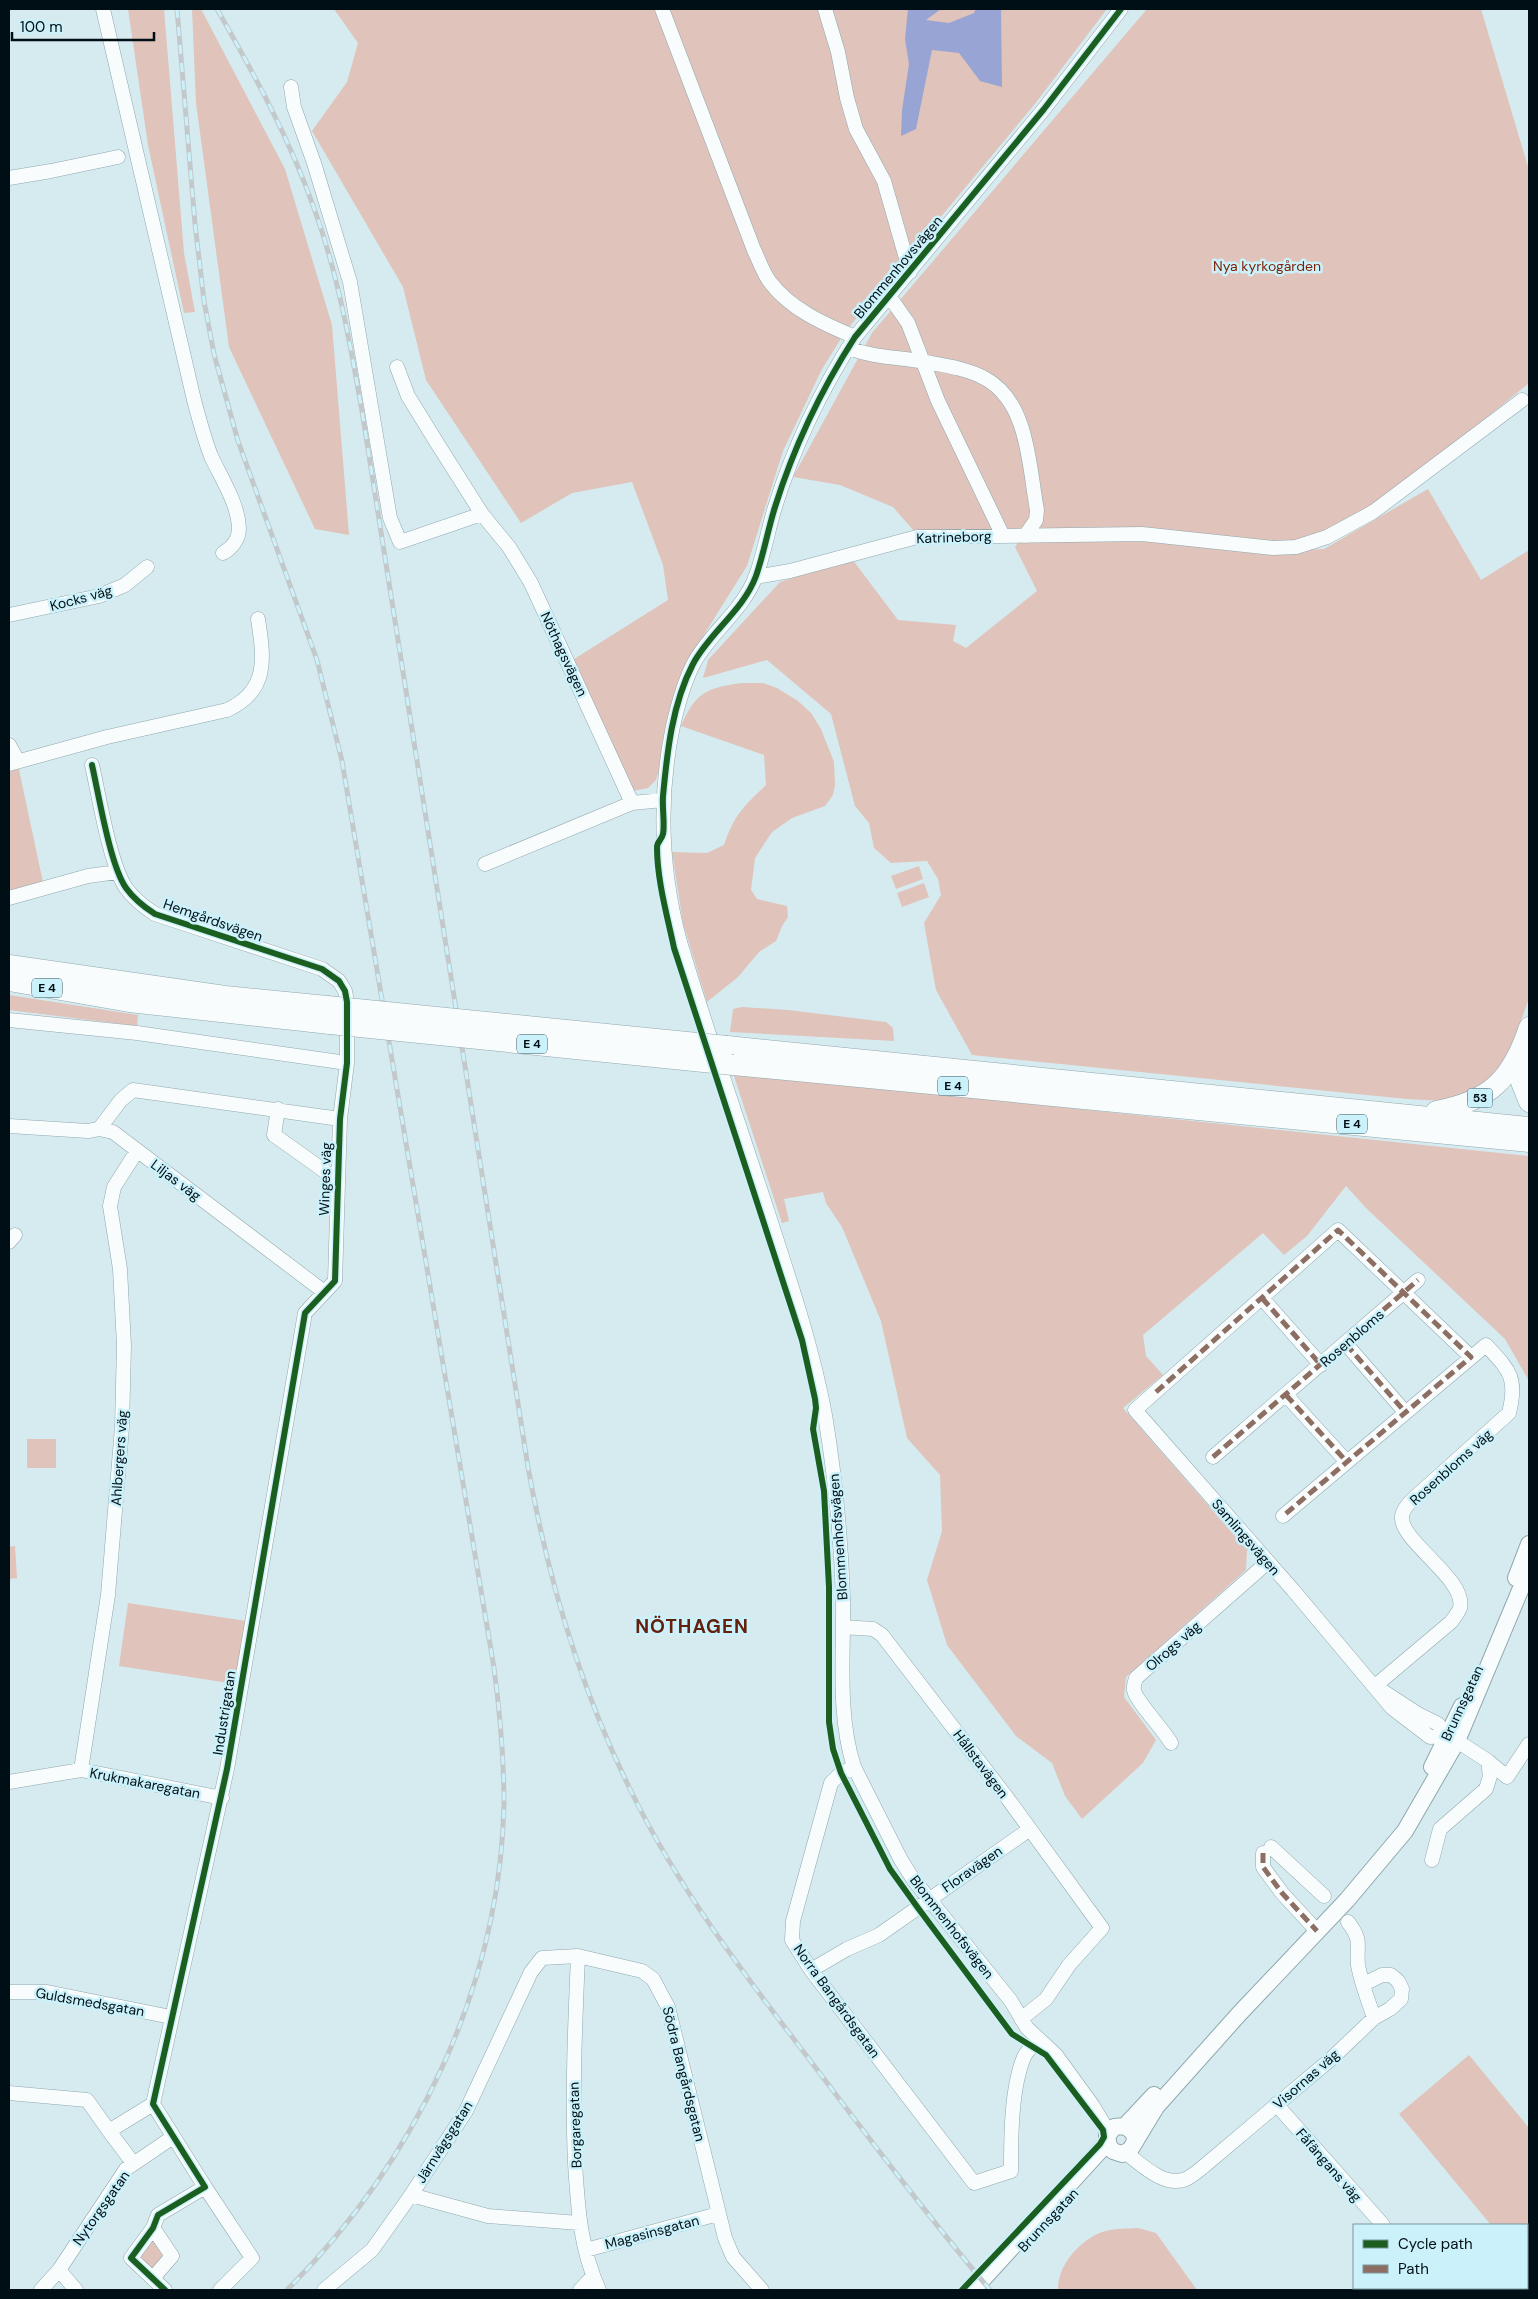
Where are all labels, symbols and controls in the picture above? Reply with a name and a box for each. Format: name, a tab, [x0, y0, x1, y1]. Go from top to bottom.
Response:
scale bar	[12, 10, 155, 42]
text: 100 m	[20, 17, 63, 37]
street label: Blommenhovsvägen	[850, 212, 946, 322]
park label: Nya kyrkogården	[1213, 257, 1321, 275]
street label: Katrineborg	[916, 527, 992, 547]
street label: Kocks väg	[48, 581, 114, 615]
street label: Nöthagsvägen	[537, 609, 591, 699]
street label: Hemgårdsvägen	[161, 895, 265, 945]
road number: E 4	[32, 978, 62, 998]
road number: E 4	[517, 1034, 547, 1054]
road number: E 4	[938, 1076, 968, 1096]
road number: 53	[1468, 1088, 1492, 1108]
road number: E 4	[1337, 1114, 1367, 1134]
street label: Winges väg	[315, 1142, 335, 1216]
street label: Liljas väg	[147, 1155, 205, 1205]
street label: Rosenbloms	[1316, 1305, 1388, 1371]
street label: Ahlbergers väg	[107, 1409, 131, 1507]
street label: Rosenbloms väg	[1406, 1425, 1496, 1509]
street label: Blommenhofsvägen	[825, 1473, 851, 1601]
street label: Samlingsvägen	[1208, 1495, 1284, 1579]
district label: NÖTHAGEN	[635, 1614, 749, 1639]
street label: Olrogs väg	[1141, 1617, 1205, 1675]
street label: Brunnsgatan	[1437, 1662, 1487, 1744]
street label: Industrigatan	[208, 1669, 240, 1757]
street label: Hållstavägen	[949, 1726, 1013, 1802]
street label: Krukmakaregatan	[88, 1763, 202, 1803]
street label: Floravägen	[938, 1842, 1006, 1896]
street label: Blommenhofsvägen	[906, 1872, 998, 1982]
street label: Norra Bangårdsgatan	[790, 1941, 884, 2061]
street label: Guldsmedsgatan	[34, 1984, 146, 2020]
street label: Södra Bangårdsgatan	[659, 2005, 709, 2143]
street label: Visornas väg	[1269, 2045, 1343, 2113]
street label: Borgaregatan	[564, 2082, 586, 2168]
street label: Järnvägsgatan	[412, 2098, 476, 2186]
street label: Fåfängans väg	[1292, 2125, 1366, 2206]
street label: Nytorgsgatan	[69, 2167, 133, 2249]
street label: Brunnsgatan	[1014, 2184, 1082, 2256]
street label: Magasinsgatan	[603, 2211, 701, 2253]
legend	[1353, 2224, 1528, 2289]
text: Cycle path	[1398, 2234, 1473, 2254]
text: Path	[1398, 2259, 1429, 2279]

